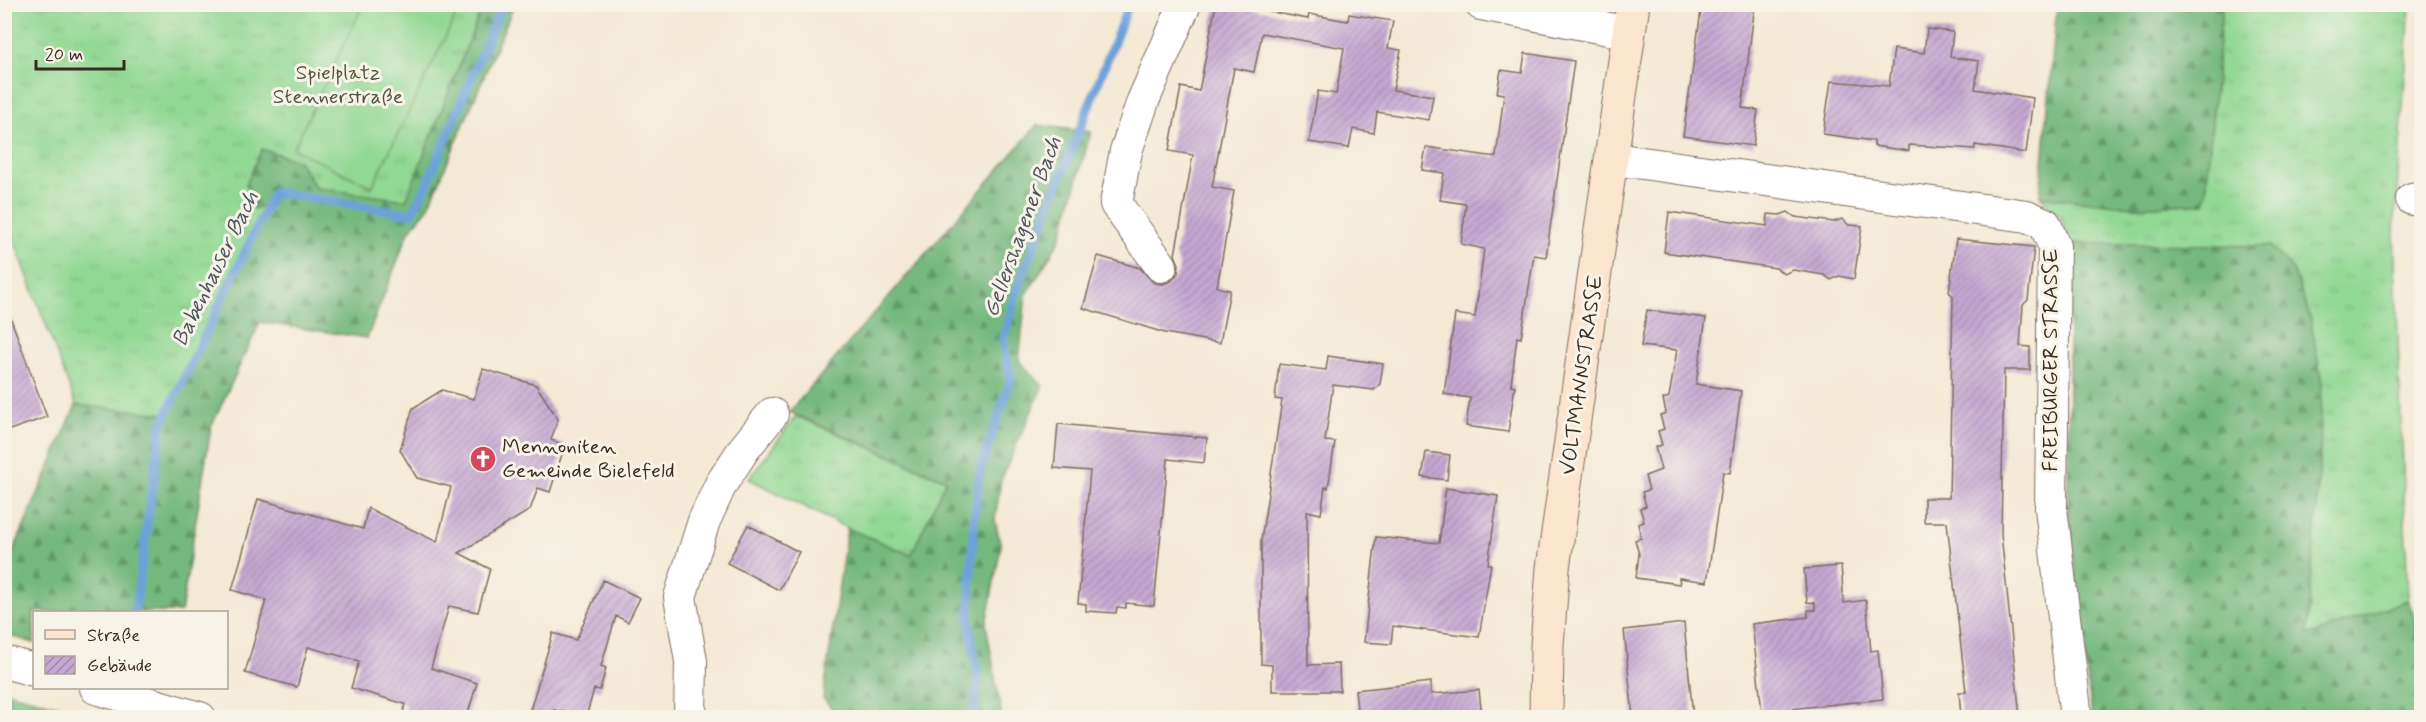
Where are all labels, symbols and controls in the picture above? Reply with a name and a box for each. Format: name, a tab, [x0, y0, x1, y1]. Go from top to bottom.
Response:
scale bar	[36, 33, 124, 71]
text: 20 m	[45, 43, 83, 67]
park label: Spielplatz Stennerstraße	[273, 59, 403, 111]
water label: Gellershagener Bach	[977, 133, 1070, 321]
water label: Babenhauser Bach	[166, 187, 266, 351]
street label: FREIBURGER STRASSE	[2037, 248, 2065, 472]
street label: VOLTMANNSTRASSE	[1554, 273, 1610, 477]
place label: Mennoniten Gemeinde Bielefeld	[502, 433, 675, 485]
church icon: Mennoniten Gemeinde Bielefeld	[468, 444, 498, 474]
legend	[33, 611, 228, 689]
text: Straße	[87, 624, 140, 648]
text: Gebäude	[87, 654, 152, 678]

